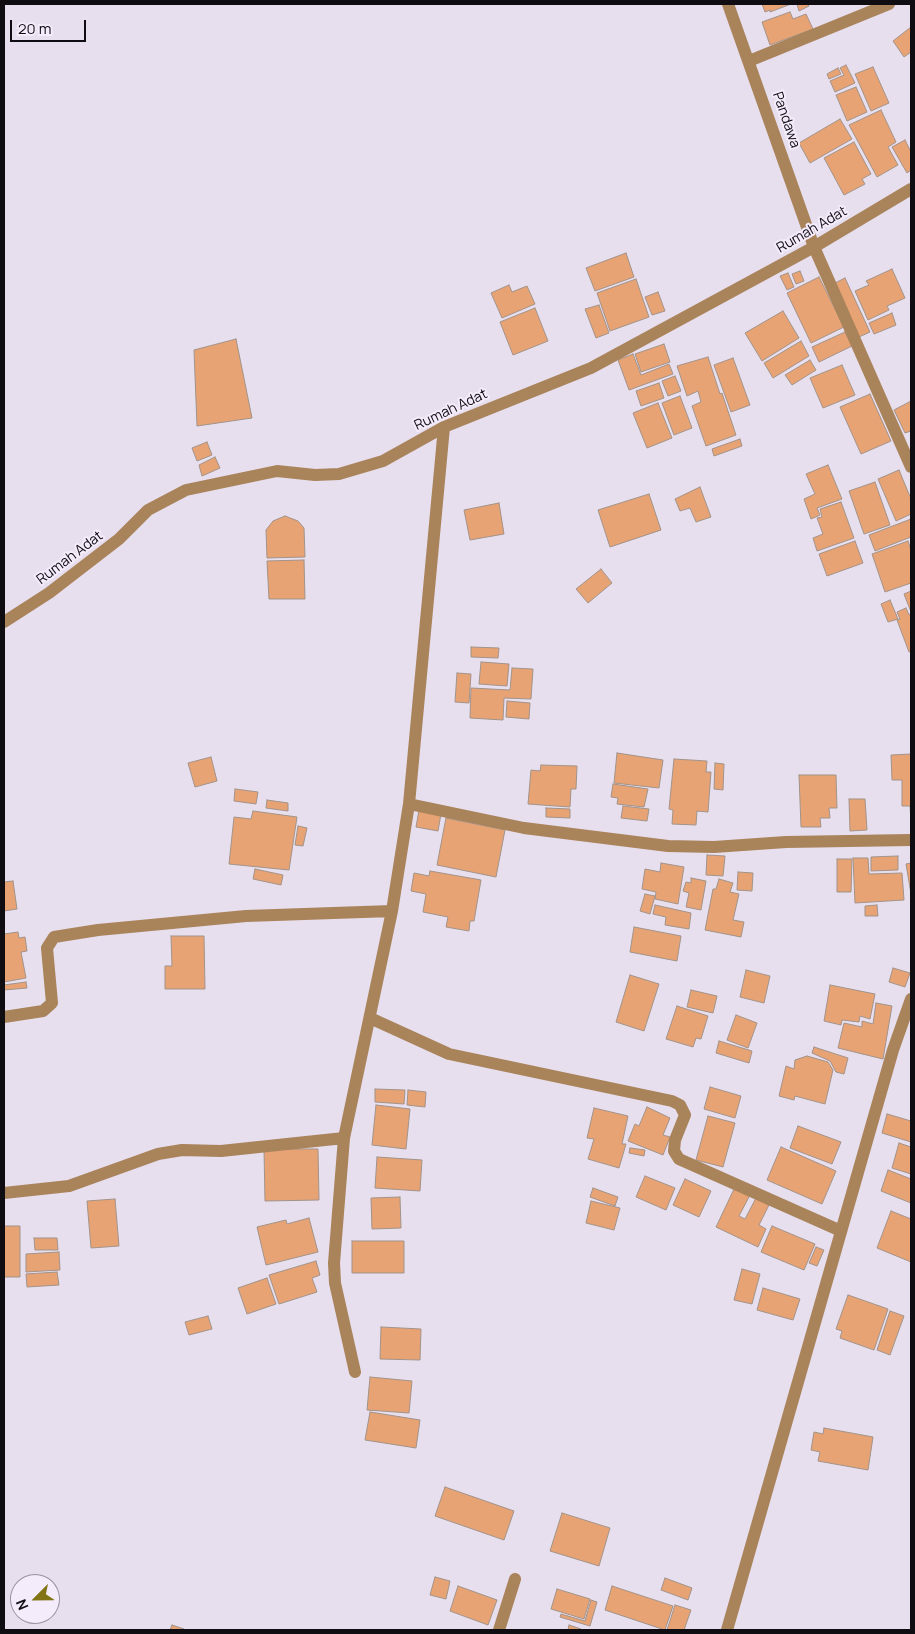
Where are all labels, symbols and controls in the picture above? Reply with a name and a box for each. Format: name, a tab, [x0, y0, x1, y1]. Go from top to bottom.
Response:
scale bar	[12, 10, 89, 42]
text: 20 m	[18, 18, 51, 39]
street label: Pandawa	[769, 90, 803, 150]
street label: Rumah Adat	[774, 203, 850, 257]
street label: Rumah Adat	[412, 386, 490, 434]
street label: Rumah Adat	[34, 528, 106, 588]
north arrow	[10, 1574, 60, 1624]
text: N	[11, 1596, 32, 1613]

